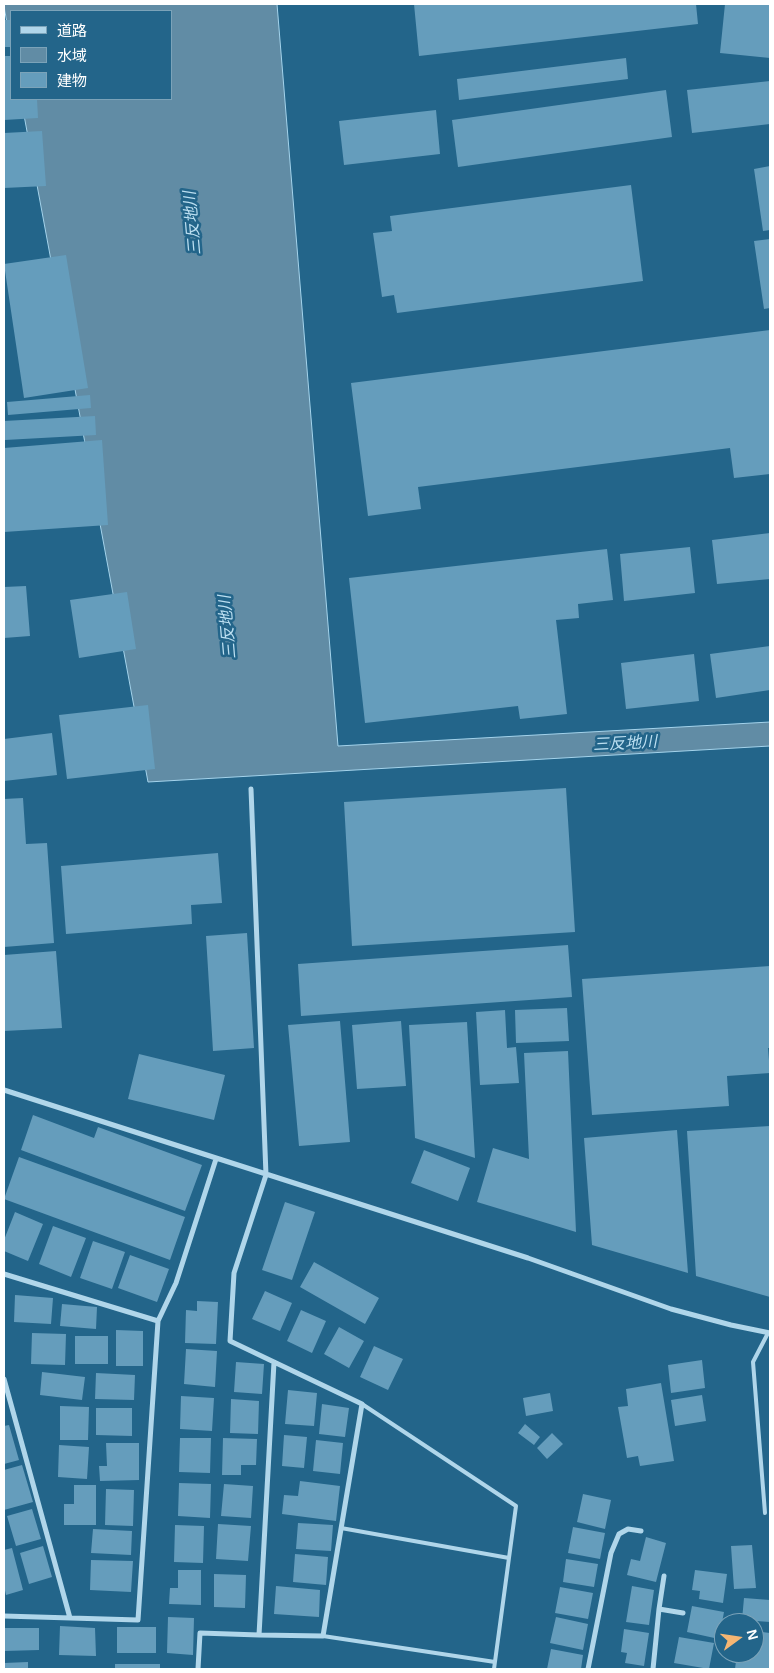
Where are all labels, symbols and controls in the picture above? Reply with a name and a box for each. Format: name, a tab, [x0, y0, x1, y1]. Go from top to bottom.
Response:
legend	[10, 10, 172, 100]
text: 道路	[57, 22, 87, 39]
text: 水域	[57, 47, 87, 64]
text: 建物	[57, 72, 87, 89]
water label: 三反地川	[181, 190, 205, 256]
water label: 三反地川	[216, 594, 240, 660]
water label: 三反地川	[593, 733, 657, 755]
north arrow	[714, 1613, 764, 1663]
text: N	[744, 1628, 762, 1641]

